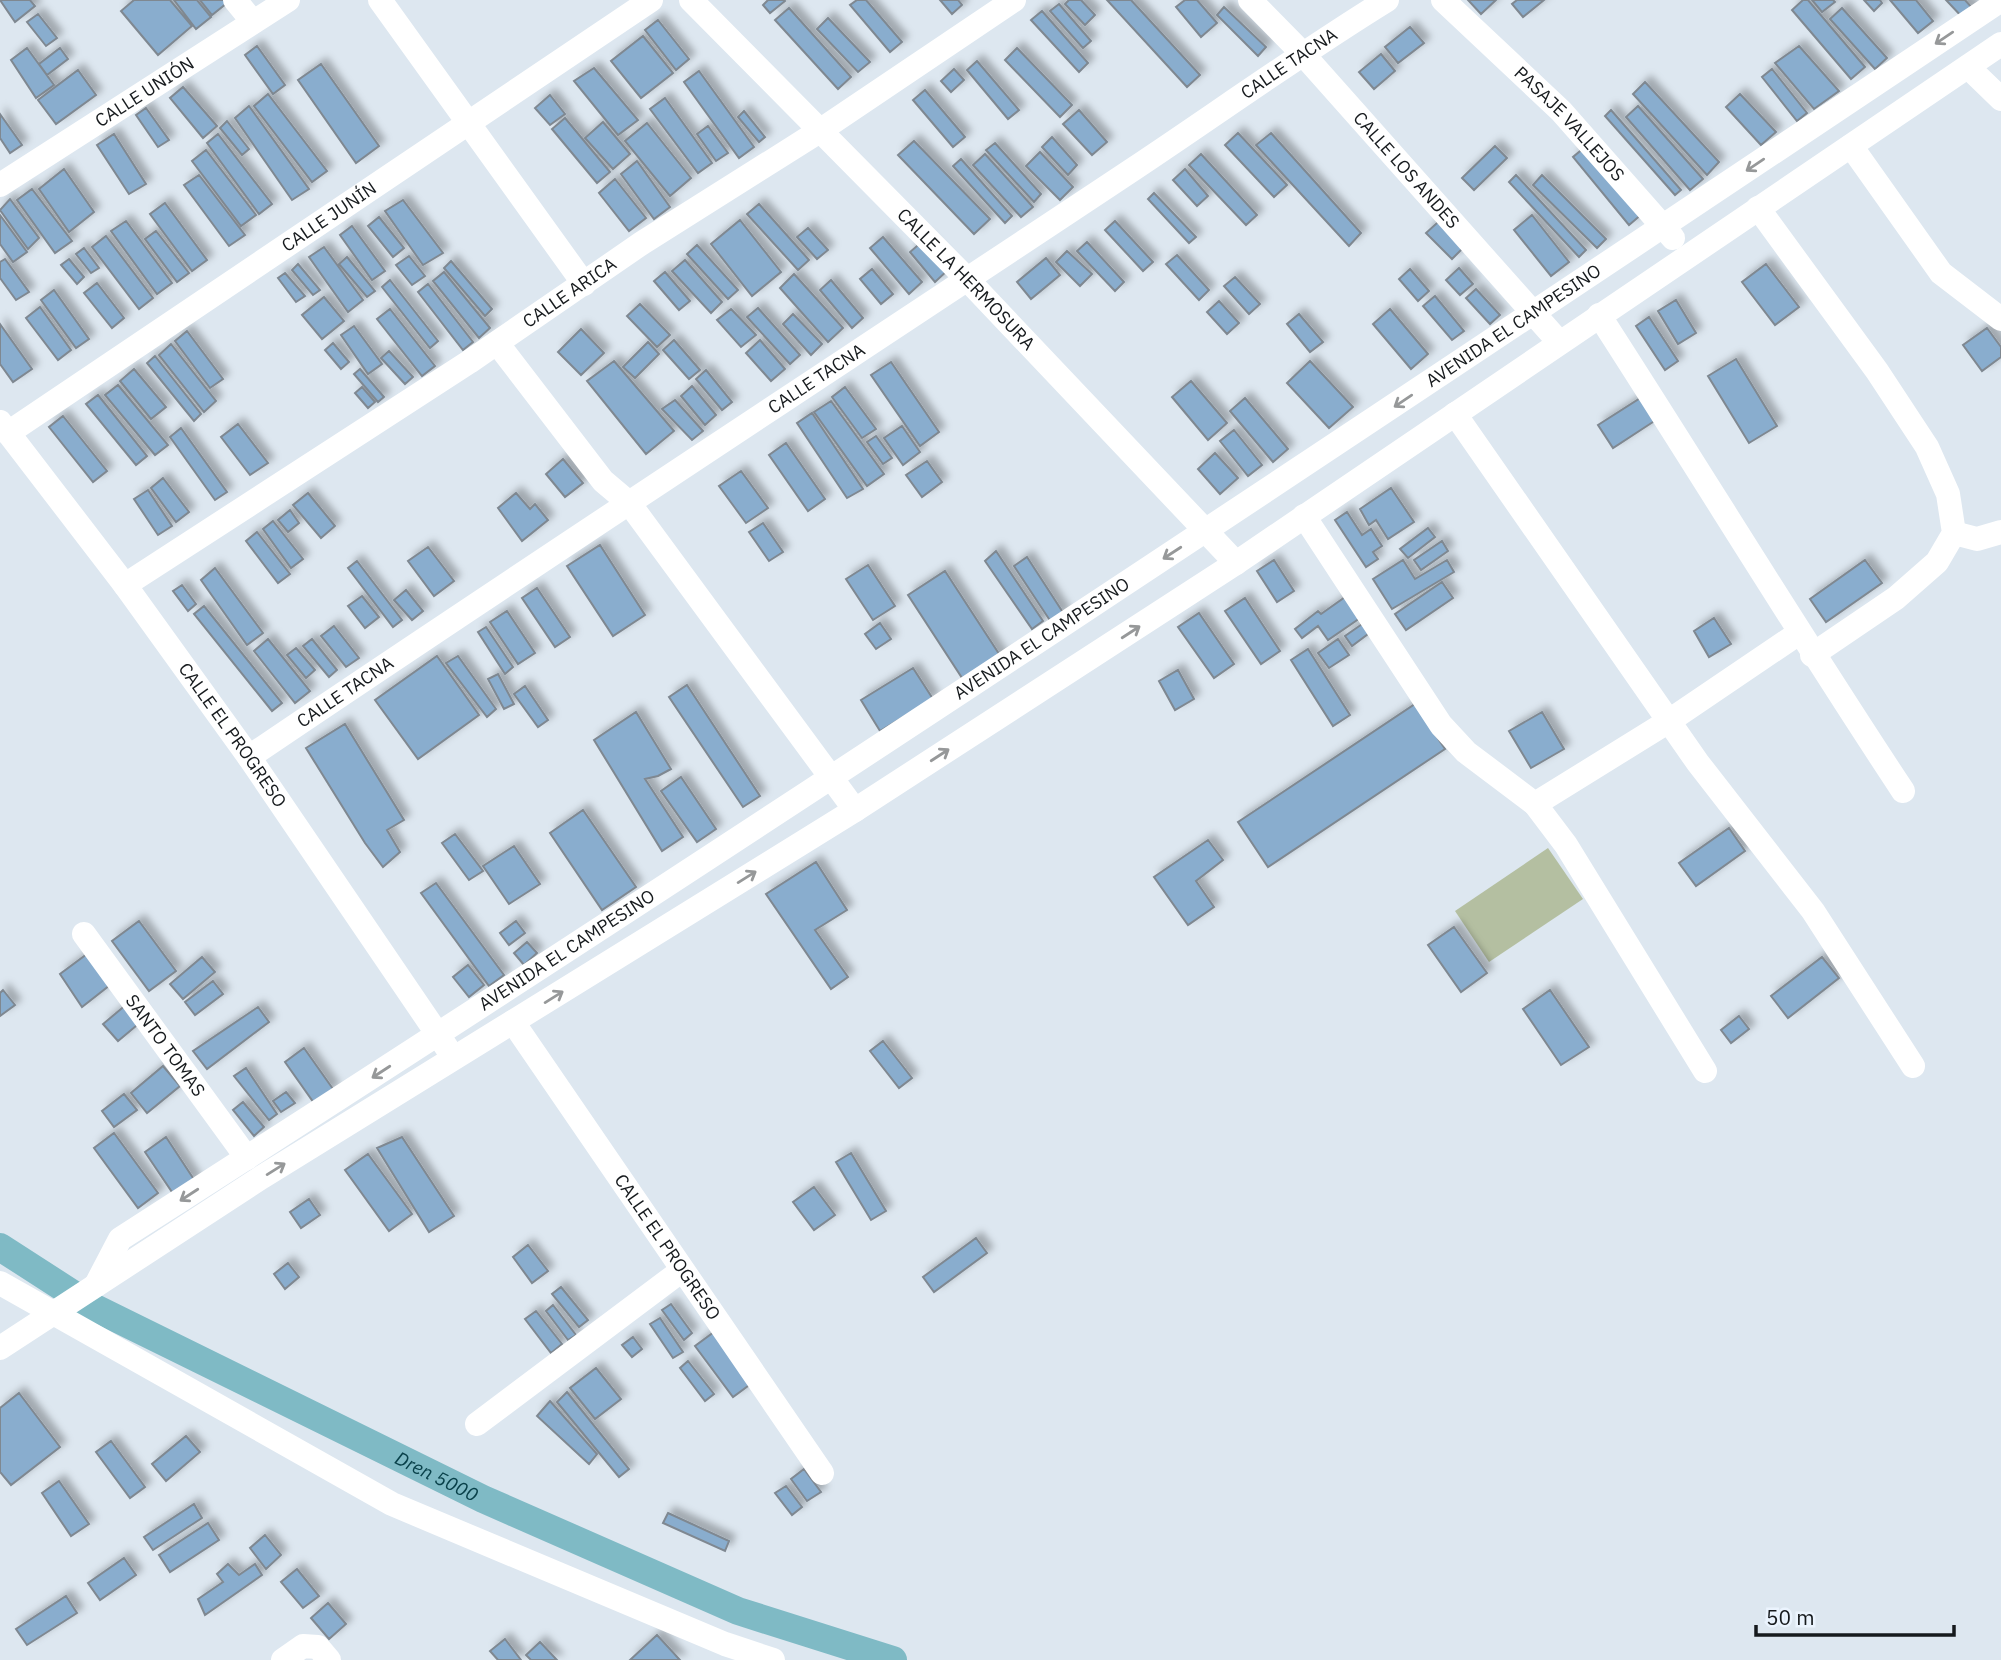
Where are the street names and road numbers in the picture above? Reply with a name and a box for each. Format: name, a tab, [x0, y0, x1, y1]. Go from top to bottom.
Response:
street label: CALLE TACNA	[1236, 22, 1342, 104]
street label: CALLE UNIÓN	[91, 51, 198, 132]
street label: PASAJE VALLEJOS	[1510, 61, 1630, 186]
street label: CALLE LOS ANDES	[1348, 107, 1465, 233]
street label: CALLE JUNÍN	[277, 176, 381, 257]
street label: CALLE LA HERMOSURA	[893, 203, 1041, 355]
street label: CALLE ARICA	[518, 252, 621, 333]
street label: AVENIDA EL CAMPESINO	[1421, 259, 1605, 392]
street label: CALLE TACNA	[763, 338, 870, 419]
street label: AVENIDA EL CAMPESINO	[949, 572, 1134, 704]
street label: CALLE TACNA	[292, 651, 398, 732]
street label: CALLE EL PROGRESO	[174, 658, 292, 812]
street label: AVENIDA EL CAMPESINO	[474, 884, 659, 1015]
street label: SANTO TOMAS	[121, 990, 211, 1101]
street label: CALLE EL PROGRESO	[610, 1169, 726, 1324]

